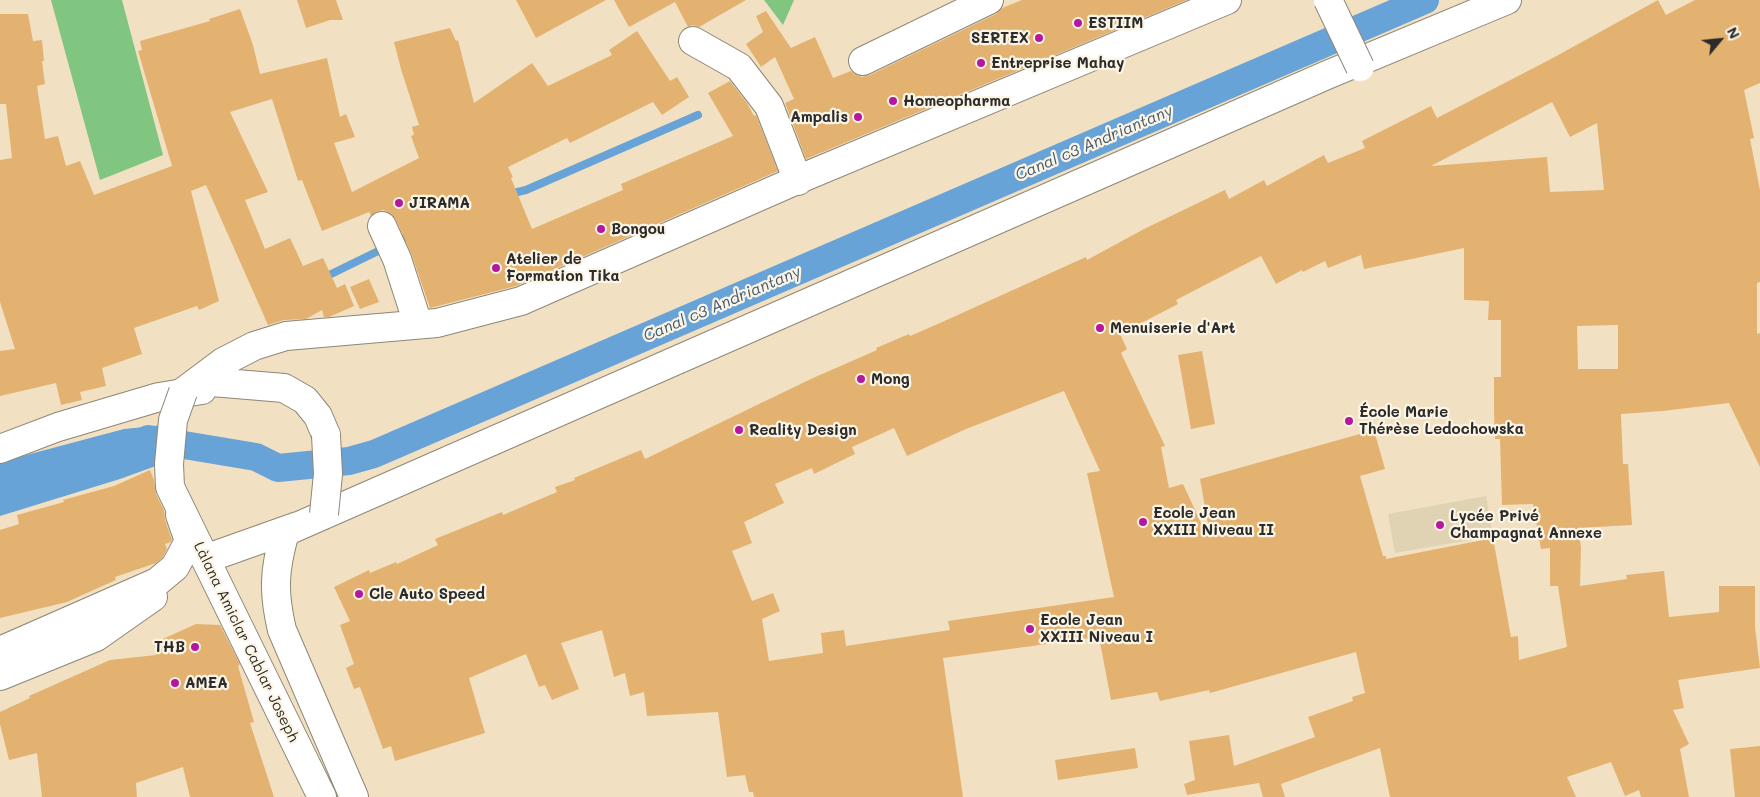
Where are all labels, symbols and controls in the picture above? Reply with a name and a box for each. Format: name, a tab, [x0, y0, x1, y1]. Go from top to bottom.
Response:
place label: ESTIIM	[1088, 14, 1143, 32]
north arrow	[1695, 15, 1745, 65]
marker: ESTIIM	[1072, 17, 1084, 29]
text: N	[1723, 24, 1745, 42]
place label: SERTEX	[971, 29, 1029, 47]
marker: SERTEX	[1033, 32, 1045, 44]
place label: Entreprise Mahay	[991, 54, 1124, 72]
marker: Entreprise Mahay	[975, 57, 987, 69]
place label: Homeopharma	[903, 92, 1010, 110]
marker: Homeopharma	[887, 95, 899, 107]
water label: Canal c3 Andriantany	[1012, 101, 1176, 185]
place label: Ampalis	[790, 108, 848, 126]
marker: Ampalis	[852, 111, 864, 123]
place label: JIRAMA	[409, 194, 470, 212]
marker: JIRAMA	[393, 197, 405, 209]
place label: Bongou	[611, 220, 665, 238]
marker: Bongou	[595, 223, 607, 235]
place label: Atelier de Formation Tika	[506, 250, 620, 285]
marker: Atelier de Formation Tika	[490, 262, 502, 274]
water label: Canal c3 Andriantany	[640, 262, 804, 346]
place label: Menuiserie d'Art	[1110, 319, 1236, 337]
marker: Menuiserie d'Art	[1094, 322, 1106, 334]
place label: Mong	[871, 370, 910, 388]
marker: Mong	[855, 373, 867, 385]
place label: École Marie Thérèse Ledochowska	[1359, 403, 1524, 438]
marker: École Marie Thérèse Ledochowska	[1343, 415, 1355, 427]
place label: Reality Design	[749, 421, 857, 439]
marker: Reality Design	[733, 424, 745, 436]
place label: Ecole Jean XXIII Niveau II	[1153, 504, 1274, 539]
place label: Lycée Privé Champagnat Annexe	[1450, 507, 1602, 542]
marker: Ecole Jean XXIII Niveau II	[1137, 516, 1149, 528]
marker: Lycée Privé Champagnat Annexe	[1434, 519, 1446, 531]
street label: Làlana Amiclar Cablar Joseph	[190, 539, 302, 745]
place label: Cle Auto Speed	[369, 585, 485, 603]
marker: Cle Auto Speed	[353, 588, 365, 600]
place label: Ecole Jean XXIII Niveau I	[1040, 611, 1153, 646]
marker: Ecole Jean XXIII Niveau I	[1024, 623, 1036, 635]
place label: THB	[154, 638, 185, 656]
marker: THB	[189, 641, 201, 653]
place label: AMEA	[185, 674, 228, 692]
marker: AMEA	[169, 677, 181, 689]

